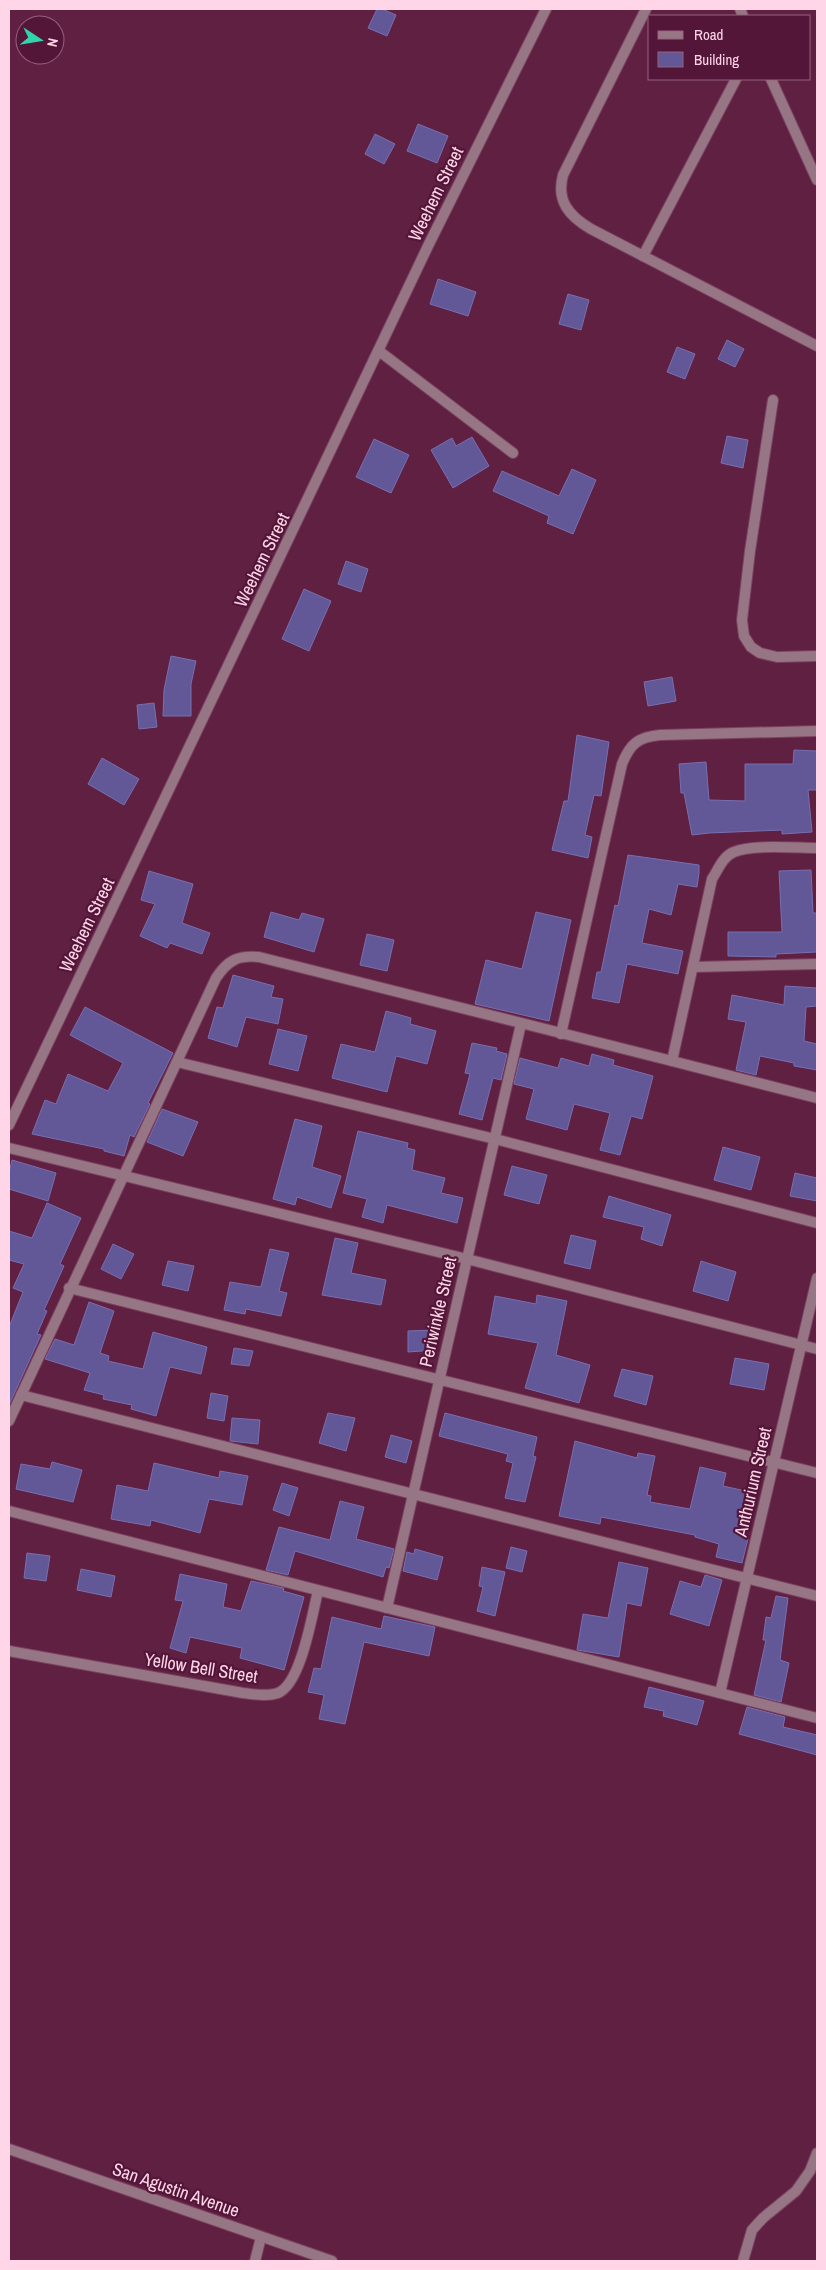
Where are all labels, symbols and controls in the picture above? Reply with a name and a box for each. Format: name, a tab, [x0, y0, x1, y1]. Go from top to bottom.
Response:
north arrow	[15, 15, 65, 65]
legend	[648, 15, 811, 80]
text: Road	[694, 24, 723, 45]
text: N	[43, 37, 62, 49]
text: Building	[694, 49, 739, 70]
street label: Weehem Street	[402, 142, 469, 245]
street label: Weehem Street	[228, 508, 295, 611]
street label: Weehem Street	[53, 873, 120, 976]
street label: Periwinkle Street	[413, 1254, 462, 1369]
street label: Anthurium Street	[728, 1425, 777, 1540]
street label: Yellow Bell Street	[143, 1646, 260, 1689]
street label: San Agustin Avenue	[109, 2156, 243, 2223]

